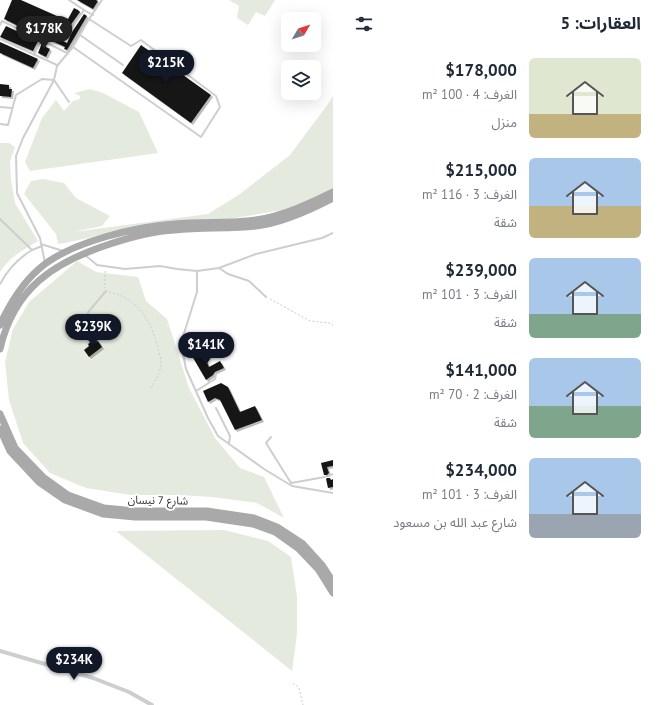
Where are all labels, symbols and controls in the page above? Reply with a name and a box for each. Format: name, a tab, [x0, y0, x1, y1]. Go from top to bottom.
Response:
north arrow	[281, 12, 321, 52]
map controls	[281, 12, 321, 100]
text: العقارات: 5	[560, 12, 641, 34]
icon: filters	[353, 13, 375, 35]
pin: $178K	[16, 16, 72, 50]
text: $178K	[25, 20, 63, 37]
pin: $215K	[138, 50, 194, 84]
text: $215K	[147, 54, 185, 71]
text: $178,000	[445, 59, 517, 81]
button: layers	[281, 60, 321, 100]
icon: home	[561, 74, 609, 122]
text: الغرف: 4 · 100 m²	[422, 86, 517, 103]
text: منزل	[492, 114, 517, 131]
text: $215,000	[445, 159, 517, 181]
icon: home	[561, 174, 609, 222]
text: الغرف: 3 · 116 m²	[422, 186, 517, 203]
text: شقة	[494, 214, 517, 231]
text: $239,000	[445, 259, 517, 281]
icon: home	[561, 274, 609, 322]
text: الغرف: 3 · 101 m²	[422, 286, 517, 303]
pin: $239K	[65, 314, 121, 348]
text: شقة	[494, 314, 517, 331]
text: $239K	[74, 318, 112, 335]
pin: $141K	[178, 332, 234, 366]
text: $141K	[187, 336, 225, 353]
text: $141,000	[445, 359, 517, 381]
icon: home	[561, 374, 609, 422]
text: الغرف: 2 · 70 m²	[429, 386, 517, 403]
text: شقة	[494, 414, 517, 431]
text: $234,000	[445, 459, 517, 481]
icon: home	[561, 474, 609, 522]
text: الغرف: 3 · 101 m²	[422, 486, 517, 503]
street label: شارع 7 نيسان	[128, 492, 189, 509]
text: شارع عبد الله بن مسعود	[393, 514, 517, 531]
pin: $234K	[46, 647, 102, 681]
text: $234K	[55, 651, 93, 668]

